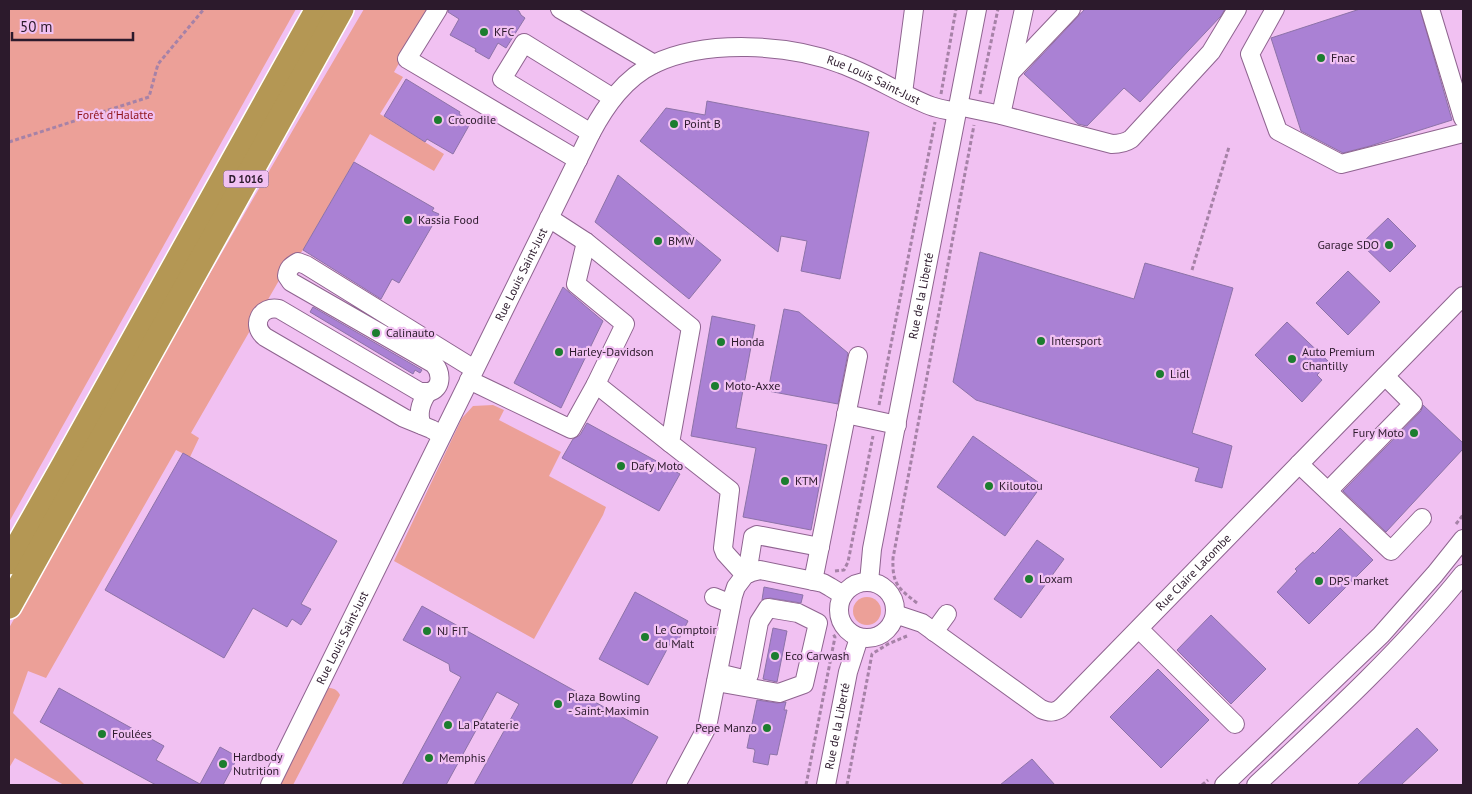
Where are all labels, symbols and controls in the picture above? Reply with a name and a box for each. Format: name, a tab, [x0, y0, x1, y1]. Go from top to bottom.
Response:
scale bar	[12, 10, 134, 42]
text: 50 m	[20, 17, 53, 36]
place label: KFC	[494, 24, 515, 39]
marker: KFC	[478, 26, 490, 38]
place label: Fnac	[1331, 50, 1356, 65]
street label: Rue Louis Saint-Just	[825, 52, 923, 108]
marker: Fnac	[1315, 52, 1327, 64]
park label: Forêt d'Halatte	[77, 107, 153, 122]
place label: Crocodile	[448, 112, 496, 127]
marker: Crocodile	[432, 114, 444, 126]
place label: Point B	[684, 116, 721, 131]
marker: Point B	[668, 118, 680, 130]
road number: D 1016	[224, 170, 268, 188]
place label: Kassia Food	[418, 212, 479, 227]
marker: Kassia Food	[402, 214, 414, 226]
street label: Rue Louis Saint-Just	[492, 225, 550, 323]
place label: BMW	[668, 233, 695, 248]
marker: BMW	[652, 235, 664, 247]
place label: Garage SDO	[1317, 237, 1379, 252]
marker: Garage SDO	[1383, 239, 1395, 251]
street label: Rue de la Liberté	[905, 251, 936, 340]
place label: Calinauto	[386, 325, 435, 340]
marker: Calinauto	[370, 327, 382, 339]
place label: Intersport	[1051, 333, 1102, 348]
place label: Honda	[731, 334, 765, 349]
marker: Intersport	[1035, 335, 1047, 347]
marker: Honda	[715, 336, 727, 348]
place label: Harley-Davidson	[569, 344, 654, 359]
place label: Auto Premium Chantilly	[1302, 344, 1375, 373]
marker: Harley-Davidson	[553, 346, 565, 358]
marker: Auto Premium Chantilly	[1286, 353, 1298, 365]
place label: Lidl	[1170, 366, 1190, 381]
marker: Lidl	[1154, 368, 1166, 380]
place label: Moto-Axxe	[725, 378, 780, 393]
marker: Moto-Axxe	[709, 380, 721, 392]
place label: Fury Moto	[1353, 425, 1404, 440]
marker: Fury Moto	[1408, 427, 1420, 439]
place label: Dafy Moto	[631, 458, 683, 473]
marker: Dafy Moto	[615, 460, 627, 472]
place label: KTM	[795, 473, 818, 488]
marker: KTM	[779, 475, 791, 487]
place label: Kiloutou	[999, 478, 1043, 493]
marker: Kiloutou	[983, 480, 995, 492]
street label: Rue Claire Lacombe	[1152, 530, 1234, 614]
place label: Loxam	[1039, 571, 1073, 586]
marker: Loxam	[1023, 573, 1035, 585]
place label: DPS market	[1329, 573, 1389, 588]
marker: DPS market	[1313, 575, 1325, 587]
street label: Rue Louis Saint-Just	[313, 589, 371, 687]
place label: Le Comptoir du Malt	[655, 622, 717, 651]
place label: NJ FIT	[437, 623, 468, 638]
marker: NJ FIT	[421, 625, 433, 637]
marker: Le Comptoir du Malt	[639, 631, 651, 643]
place label: Eco Carwash	[785, 648, 849, 663]
marker: Eco Carwash	[769, 650, 781, 662]
street label: Rue de la Liberté	[821, 681, 853, 771]
place label: Plaza Bowling - Saint-Maximin	[568, 689, 649, 718]
marker: Plaza Bowling - Saint-Maximin	[552, 698, 564, 710]
place label: La Pataterie	[458, 717, 519, 732]
marker: La Pataterie	[442, 719, 454, 731]
place label: Pepe Manzo	[695, 720, 757, 735]
marker: Pepe Manzo	[761, 722, 773, 734]
place label: Foulées	[112, 726, 152, 741]
marker: Foulées	[96, 728, 108, 740]
place label: Hardbody Nutrition	[233, 749, 283, 778]
place label: Memphis	[439, 750, 486, 765]
marker: Memphis	[423, 752, 435, 764]
marker: Hardbody Nutrition	[217, 758, 229, 770]

